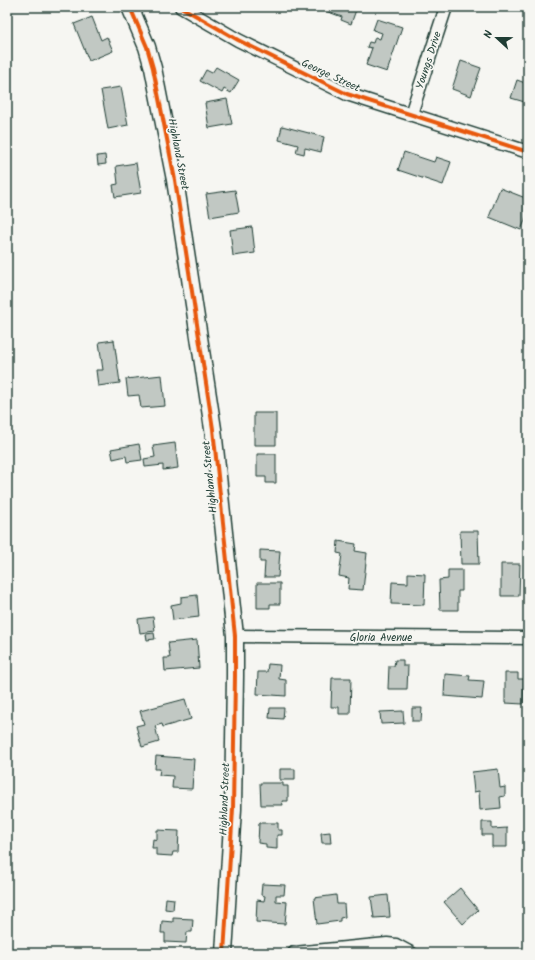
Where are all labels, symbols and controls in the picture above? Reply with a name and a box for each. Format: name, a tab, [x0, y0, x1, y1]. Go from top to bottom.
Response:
north arrow	[477, 18, 517, 58]
text: N	[479, 28, 498, 41]
street label: Youngs Drive	[411, 29, 447, 91]
street label: George Street	[298, 54, 363, 98]
street label: Highland Street	[162, 117, 194, 192]
street label: Highland Street	[197, 439, 223, 514]
street label: Gloria Avenue	[350, 629, 412, 647]
street label: Highland Street	[215, 762, 235, 836]

